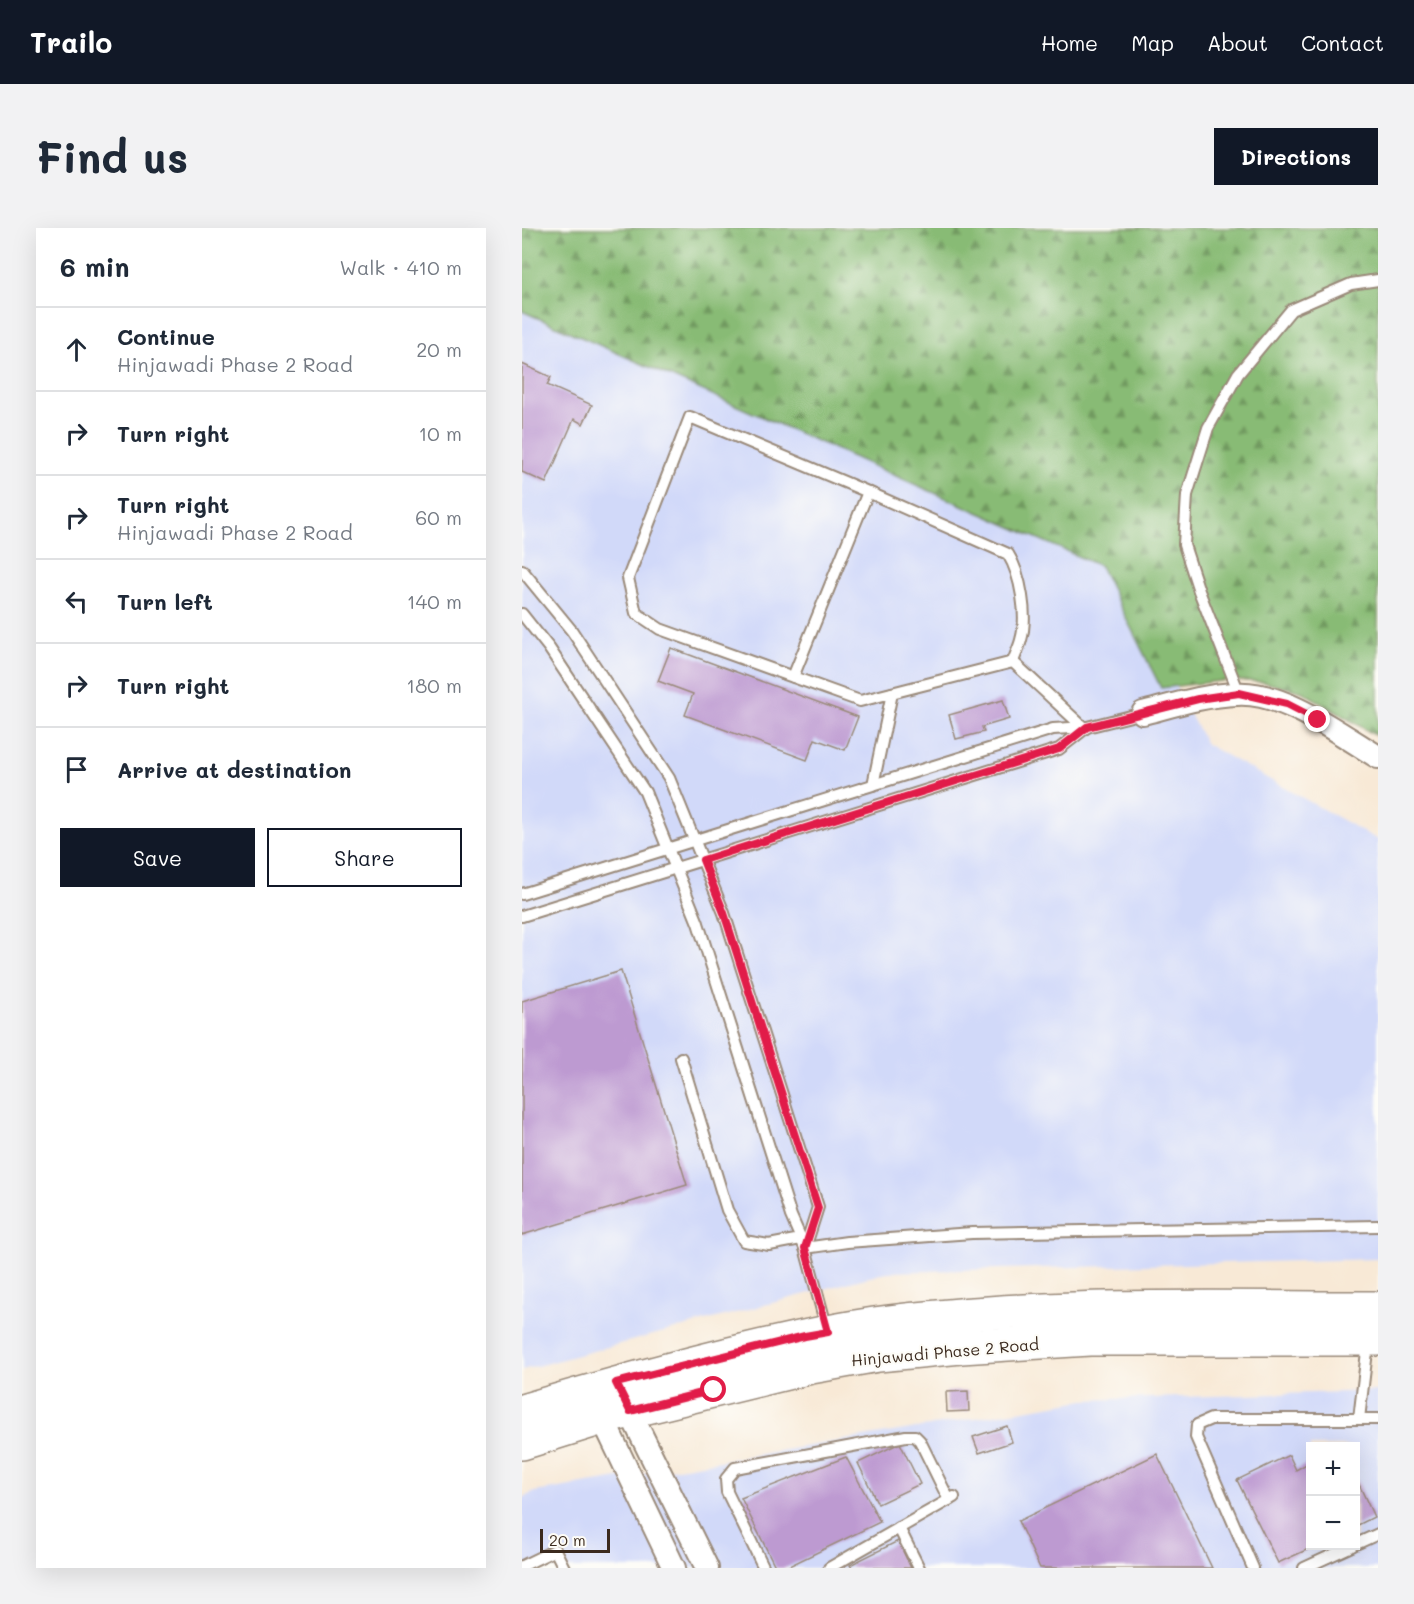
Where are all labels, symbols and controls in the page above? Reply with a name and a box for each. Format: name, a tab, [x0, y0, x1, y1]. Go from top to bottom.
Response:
text: Trailo	[30, 24, 112, 60]
text: Home	[1041, 29, 1098, 56]
text: Map	[1131, 29, 1174, 56]
text: About	[1207, 29, 1268, 56]
text: Contact	[1301, 29, 1384, 56]
button: Directions	[1214, 128, 1378, 185]
text: Find us	[36, 129, 188, 184]
text: 6 min	[60, 250, 129, 284]
text: Walk · 410 m	[339, 254, 462, 280]
text: Continue	[117, 322, 215, 351]
icon: ahead	[60, 333, 93, 366]
text: 20 m	[416, 336, 462, 362]
text: Hinjawadi Phase 2 Road	[117, 351, 353, 377]
icon: right	[60, 417, 93, 450]
text: Turn right	[117, 419, 229, 448]
text: 10 m	[418, 420, 462, 446]
text: Turn right	[117, 490, 229, 519]
icon: right	[60, 501, 93, 534]
text: 60 m	[415, 504, 462, 530]
text: Hinjawadi Phase 2 Road	[117, 519, 353, 545]
icon: left	[60, 585, 93, 618]
text: Turn left	[117, 587, 213, 616]
text: 140 m	[407, 588, 462, 614]
icon: right	[60, 669, 93, 702]
text: Turn right	[117, 671, 229, 700]
text: 180 m	[406, 672, 462, 698]
route end	[1304, 706, 1330, 732]
icon: arrive	[60, 753, 93, 786]
text: Arrive at destination	[117, 755, 352, 784]
button: Save	[60, 828, 255, 887]
button: Share	[267, 828, 462, 887]
street label: Hinjawadi Phase 2 Road	[850, 1333, 1040, 1370]
route start	[700, 1376, 726, 1402]
map controls	[1306, 1442, 1360, 1550]
button: +	[1306, 1442, 1360, 1496]
button: −	[1306, 1496, 1360, 1550]
scale bar	[540, 1526, 610, 1554]
text: 20 m	[549, 1529, 586, 1550]

